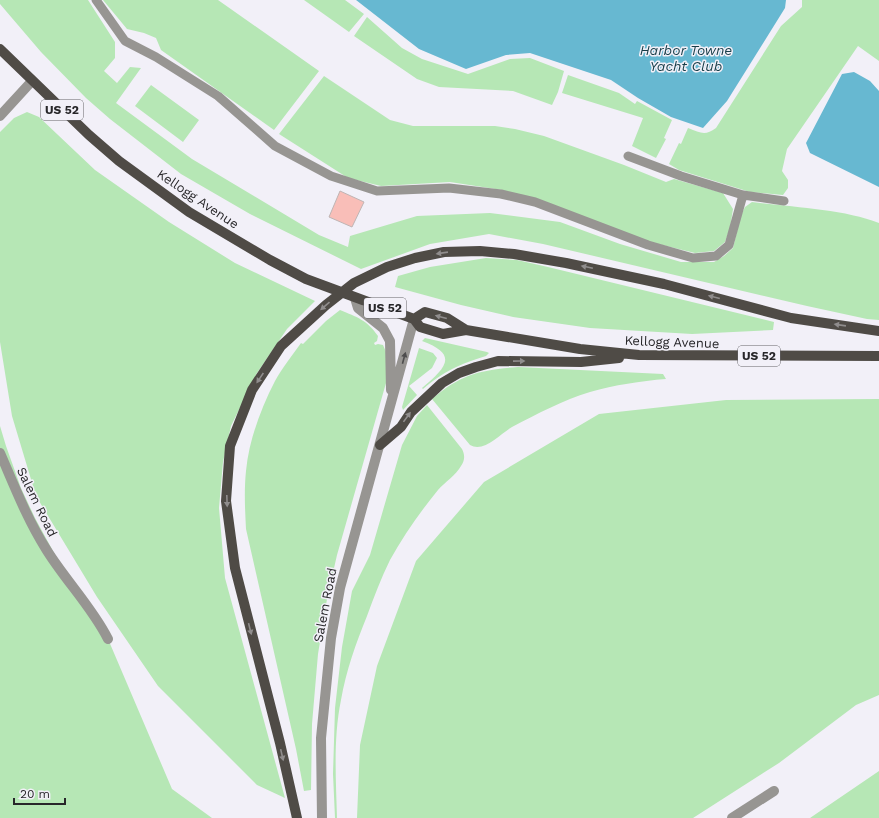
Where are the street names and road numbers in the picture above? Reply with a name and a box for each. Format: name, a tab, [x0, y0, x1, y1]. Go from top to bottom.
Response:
road number: US 52	[41, 100, 83, 120]
street label: Kellogg Avenue	[154, 166, 242, 232]
road number: US 52	[364, 298, 406, 318]
street label: Kellogg Avenue	[624, 333, 720, 351]
road number: US 52	[738, 346, 780, 366]
street label: Salem Road	[14, 465, 60, 539]
street label: Salem Road	[310, 566, 340, 644]

